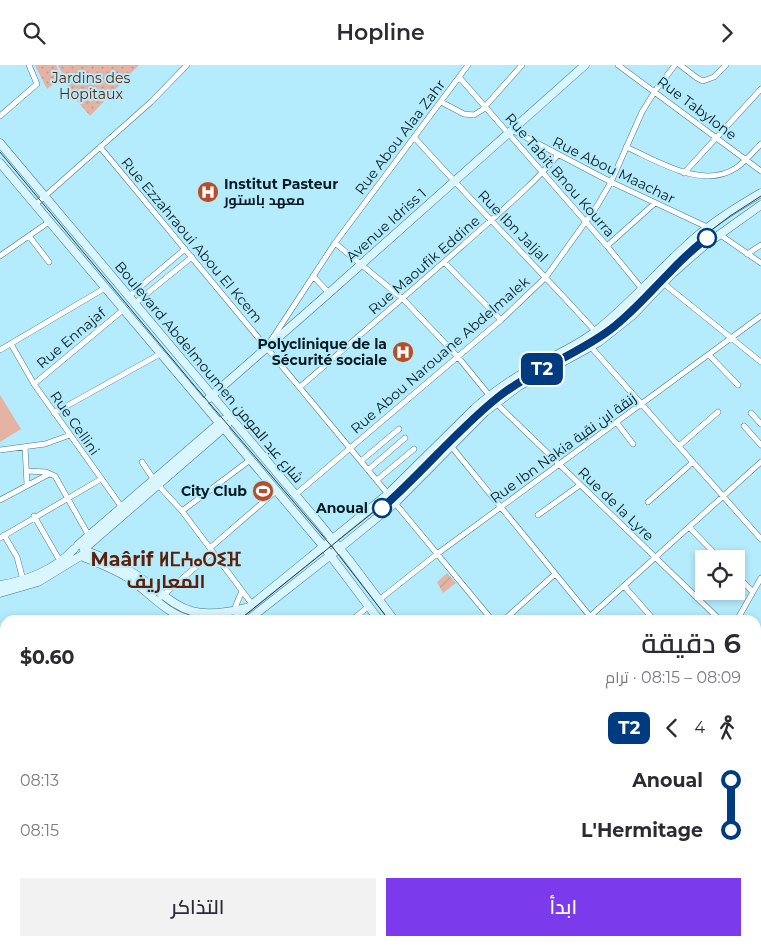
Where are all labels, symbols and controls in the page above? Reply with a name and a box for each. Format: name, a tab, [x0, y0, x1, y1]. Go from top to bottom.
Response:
icon: search	[20, 19, 48, 47]
text: Hopline	[336, 19, 425, 46]
icon: forward	[713, 19, 741, 47]
park label: Jardins des Hopitaux	[51, 69, 131, 103]
street label: Rue Tabylone	[654, 72, 740, 144]
street label: Rue Abou Alaa Zahr	[351, 76, 449, 198]
street label: Rue Tabit Bnou Kourra	[501, 109, 619, 241]
street label: Rue Abou Maachar	[550, 133, 679, 208]
street label: Rue Ezzahraoui Abou El Kcem	[117, 154, 267, 326]
place label: Institut Pasteur معهد باستور	[223, 175, 338, 209]
hospital icon: Institut Pasteur معهد باستور	[196, 180, 220, 204]
street label: Avenue Idriss 1	[342, 184, 430, 266]
street label: Rue Ibn Jaljal	[474, 186, 552, 266]
street label: Rue Maoufik Eddine	[365, 212, 483, 318]
unlabelled marker	[697, 228, 717, 248]
street label: Boulevard Abdelmoumen شارع عبد المومن	[111, 257, 307, 487]
street label: Rue Abou Narouane Abdelmalek	[347, 272, 534, 438]
street label: Rue Ennajaf	[33, 303, 110, 372]
place label: Polyclinique de la Sécurité sociale	[257, 335, 387, 369]
hospital icon: Polyclinique de la Sécurité sociale	[391, 340, 415, 364]
line badge: T2	[520, 353, 564, 385]
text: T2	[531, 358, 553, 380]
street label: Rue Cellini	[46, 387, 104, 459]
street label: Rue Ibn Nakia زنقة ابن نقية	[486, 389, 640, 507]
street label: Rue de la Lyre	[574, 463, 658, 545]
sports icon: City Club	[251, 479, 275, 503]
place label: City Club	[181, 482, 247, 500]
marker: Anoual	[372, 498, 392, 518]
place label: Anoual	[315, 499, 368, 517]
district label: Maârif ⵍⵎⵄⴰⵔⵉⴼ المعاريف	[91, 548, 242, 593]
map controls	[695, 550, 745, 600]
button: locate	[695, 550, 745, 600]
text: 6 دقيقة	[641, 626, 741, 660]
text: $0.60	[20, 646, 75, 669]
text: 08:09 – 08:15 · ترام	[605, 668, 741, 687]
icon: back	[658, 714, 686, 742]
icon: walk	[713, 714, 741, 742]
text: T2	[618, 717, 640, 739]
text: 4	[694, 718, 705, 737]
text: Anoual	[632, 769, 703, 792]
text: 08:13	[20, 771, 59, 790]
text: L'Hermitage	[581, 819, 703, 842]
text: 08:15	[20, 821, 59, 840]
button: التذاكر	[20, 878, 376, 936]
button: ابدأ	[386, 878, 741, 936]

